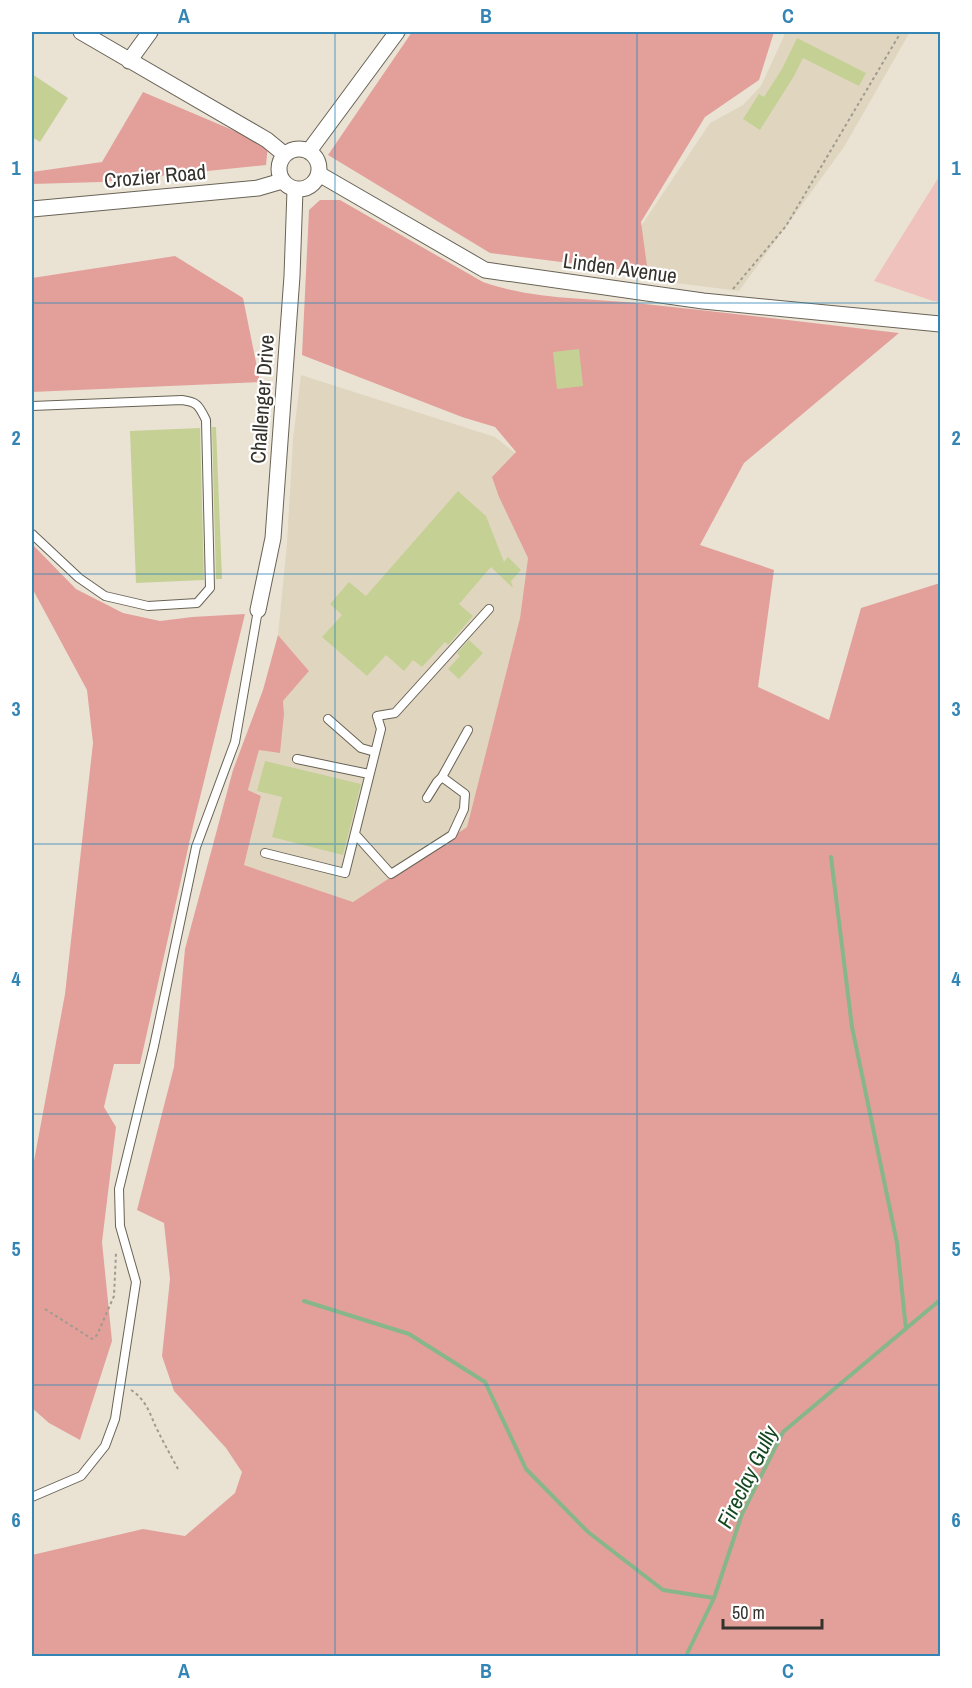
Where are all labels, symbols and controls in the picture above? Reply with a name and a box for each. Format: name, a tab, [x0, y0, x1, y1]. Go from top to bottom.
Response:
text: A	[178, 2, 190, 29]
text: B	[480, 2, 492, 29]
text: C	[782, 2, 794, 29]
text: 1	[11, 154, 21, 181]
text: 1	[951, 154, 961, 181]
street label: Crozier Road	[103, 157, 207, 195]
street label: Linden Avenue	[561, 246, 679, 290]
street label: Challenger Drive	[243, 334, 281, 464]
text: 2	[11, 424, 21, 451]
text: 2	[951, 424, 961, 451]
text: 3	[11, 695, 21, 722]
text: 3	[951, 695, 961, 722]
text: 4	[11, 965, 21, 992]
text: 4	[951, 965, 961, 992]
text: 5	[11, 1235, 21, 1262]
text: 5	[951, 1235, 961, 1262]
water label: Fireclay Gully	[709, 1420, 785, 1533]
text: 6	[11, 1506, 21, 1533]
text: 6	[951, 1506, 961, 1533]
scale bar	[723, 1592, 822, 1630]
text: 50 m	[732, 1600, 765, 1625]
text: A	[178, 1657, 190, 1684]
text: B	[480, 1657, 492, 1684]
text: C	[782, 1657, 794, 1684]

